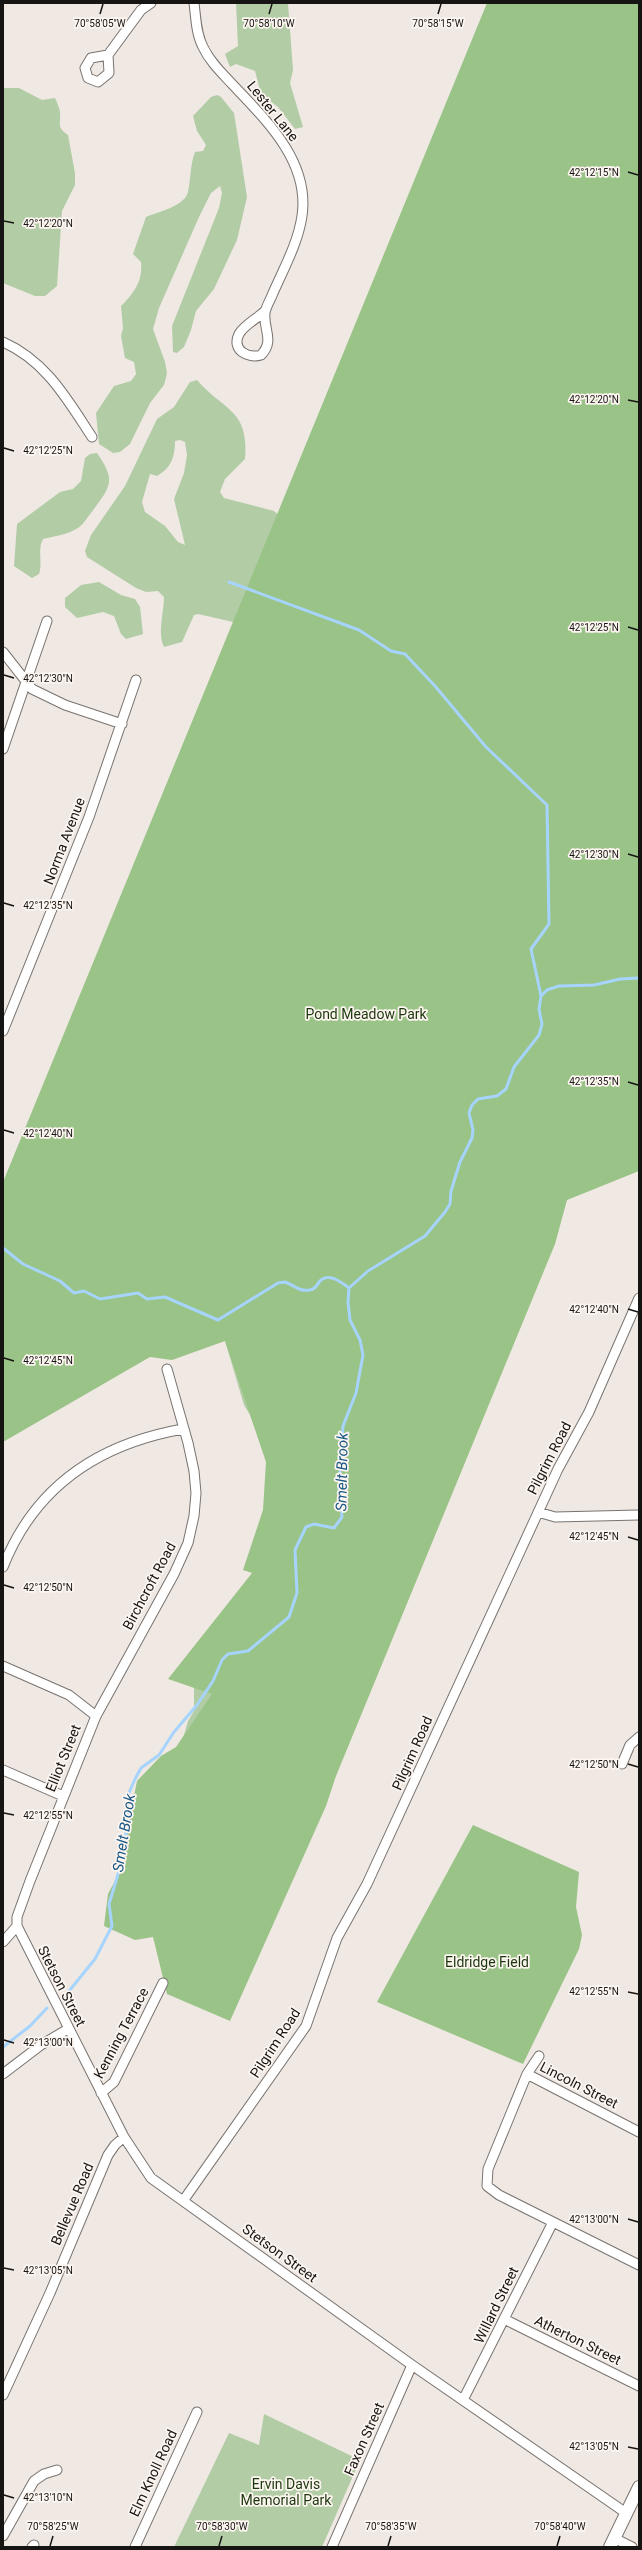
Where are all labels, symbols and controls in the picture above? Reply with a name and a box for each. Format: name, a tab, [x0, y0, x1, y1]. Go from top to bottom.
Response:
text: 70°58'05"W	[74, 18, 126, 29]
text: 70°58'10"W	[243, 18, 295, 29]
text: 70°58'15"W	[412, 18, 464, 29]
street label: Lester Lane	[244, 78, 302, 144]
text: 42°12'15"N	[569, 167, 619, 178]
text: 42°12'20"N	[23, 218, 73, 229]
text: 42°12'20"N	[569, 394, 619, 405]
text: 42°12'25"N	[23, 445, 73, 456]
text: 42°12'25"N	[569, 622, 619, 633]
text: 42°12'30"N	[23, 673, 73, 684]
street label: Norma Avenue	[40, 795, 88, 887]
text: 42°12'30"N	[569, 849, 619, 860]
text: 42°12'35"N	[23, 900, 73, 911]
park label: Pond Meadow Park	[305, 1006, 427, 1022]
text: 42°12'35"N	[569, 1076, 619, 1087]
text: 42°12'40"N	[23, 1128, 73, 1139]
text: 42°12'40"N	[569, 1304, 619, 1315]
text: 42°12'45"N	[23, 1355, 73, 1366]
street label: Pilgrim Road	[524, 1419, 574, 1497]
water label: Smelt Brook	[332, 1432, 352, 1512]
text: 42°12'45"N	[569, 1531, 619, 1542]
street label: Birchcroft Road	[119, 1540, 179, 1632]
text: 42°12'50"N	[23, 1582, 73, 1593]
street label: Pilgrim Road	[389, 1713, 435, 1793]
street label: Elliot Street	[42, 1722, 84, 1794]
text: 42°12'50"N	[569, 1759, 619, 1770]
water label: Smelt Brook	[109, 1792, 139, 1873]
text: 42°12'55"N	[23, 1810, 73, 1821]
street label: Stetson Street	[35, 1943, 89, 2029]
park label: Eldridge Field	[445, 1954, 529, 1970]
street label: Kenning Terrace	[90, 1985, 152, 2081]
text: 42°12'55"N	[569, 1986, 619, 1997]
street label: Pilgrim Road	[247, 2005, 303, 2081]
text: 42°13'00"N	[23, 2037, 73, 2048]
street label: Lincoln Street	[537, 2058, 621, 2112]
street label: Bellevue Road	[47, 2160, 97, 2248]
text: 42°13'00"N	[569, 2214, 619, 2225]
street label: Stetson Street	[240, 2221, 321, 2286]
street label: Willard Street	[471, 2264, 522, 2346]
text: 42°13'05"N	[23, 2265, 73, 2276]
street label: Atherton Street	[532, 2312, 624, 2368]
street label: Faxon Street	[341, 2400, 387, 2478]
street label: Elm Knoll Road	[126, 2427, 180, 2519]
text: 42°13'05"N	[569, 2441, 619, 2452]
park label: Ervin Davis Memorial Park	[241, 2476, 332, 2508]
text: 42°13'10"N	[23, 2492, 73, 2503]
text: 70°58'25"W	[27, 2521, 79, 2532]
text: 70°58'30"W	[196, 2521, 248, 2532]
text: 70°58'35"W	[365, 2521, 417, 2532]
text: 70°58'40"W	[534, 2521, 586, 2532]

